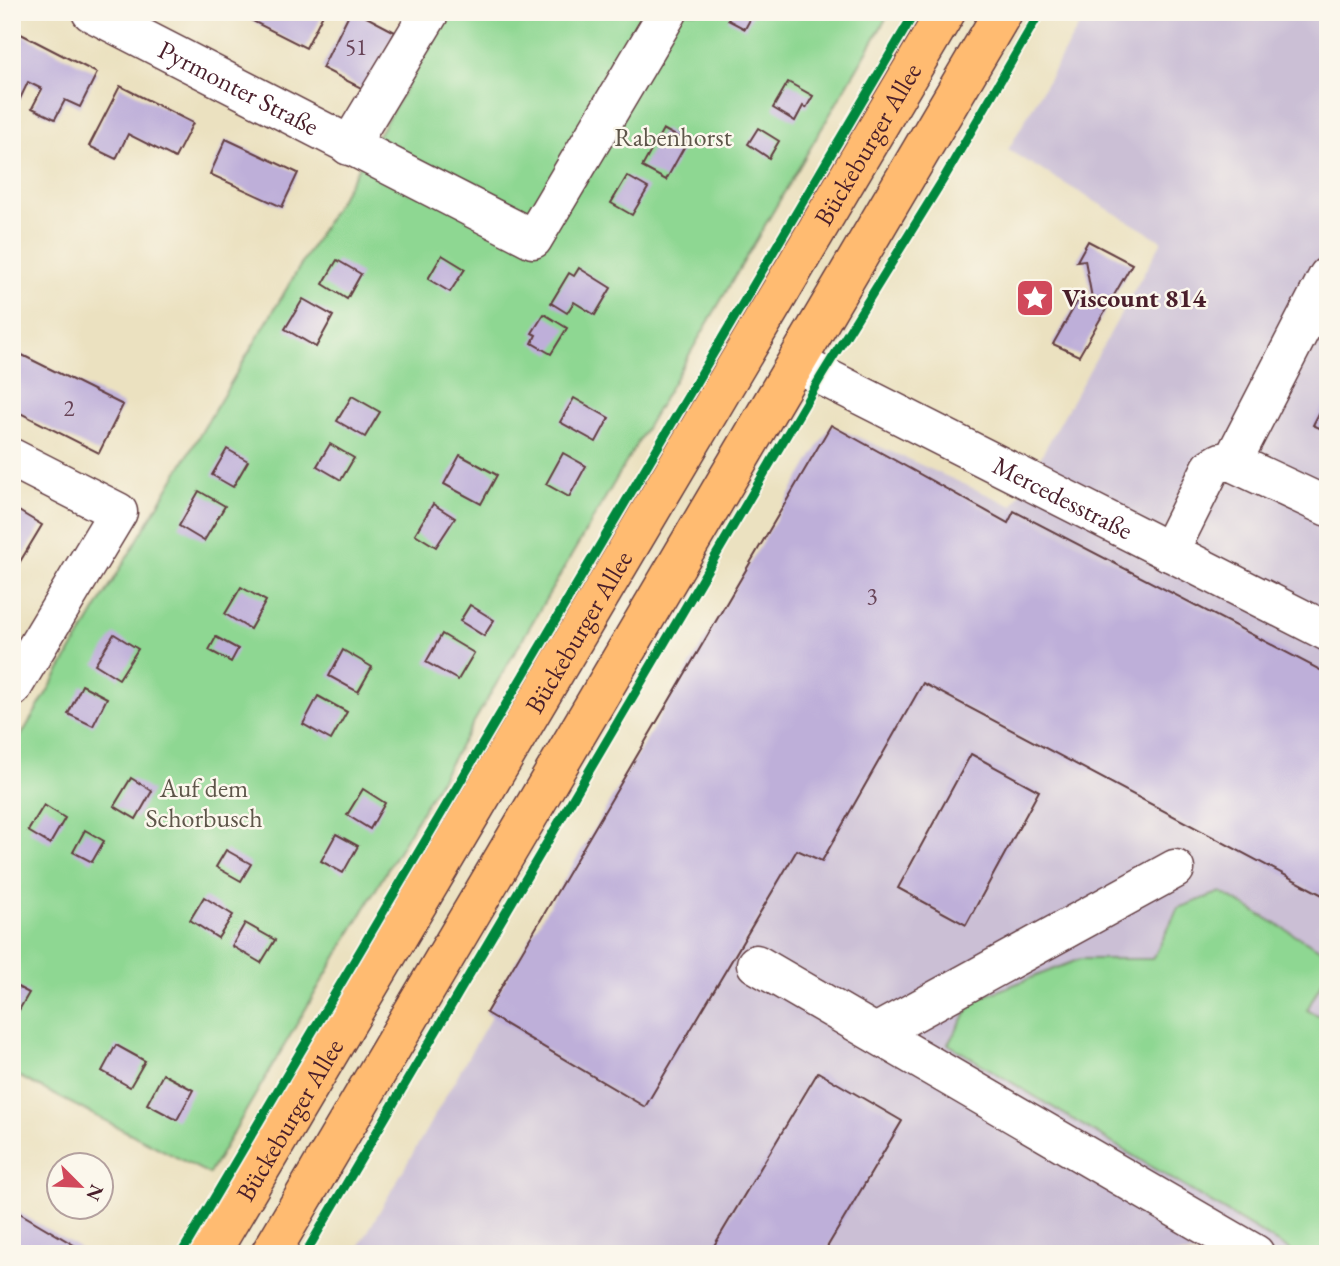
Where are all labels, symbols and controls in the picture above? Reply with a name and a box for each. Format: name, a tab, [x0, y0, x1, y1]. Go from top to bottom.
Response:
street label: Pyrmonter Straße	[153, 32, 325, 143]
house number: 51	[345, 32, 367, 62]
street label: Bückeburger Allee	[806, 57, 929, 232]
park label: Rabenhorst	[614, 120, 732, 154]
place icon: Viscount 814	[1014, 277, 1056, 319]
place label: Viscount 814	[1062, 281, 1206, 315]
house number: 2	[63, 393, 75, 423]
street label: Mercedesstraße	[987, 448, 1138, 547]
street label: Bückeburger Allee	[517, 544, 640, 720]
house number: 3	[866, 581, 878, 611]
park label: Auf dem Schorbusch	[145, 771, 263, 835]
street label: Bückeburger Allee	[228, 1032, 351, 1207]
north arrow	[46, 1150, 116, 1220]
text: N	[80, 1181, 110, 1205]

